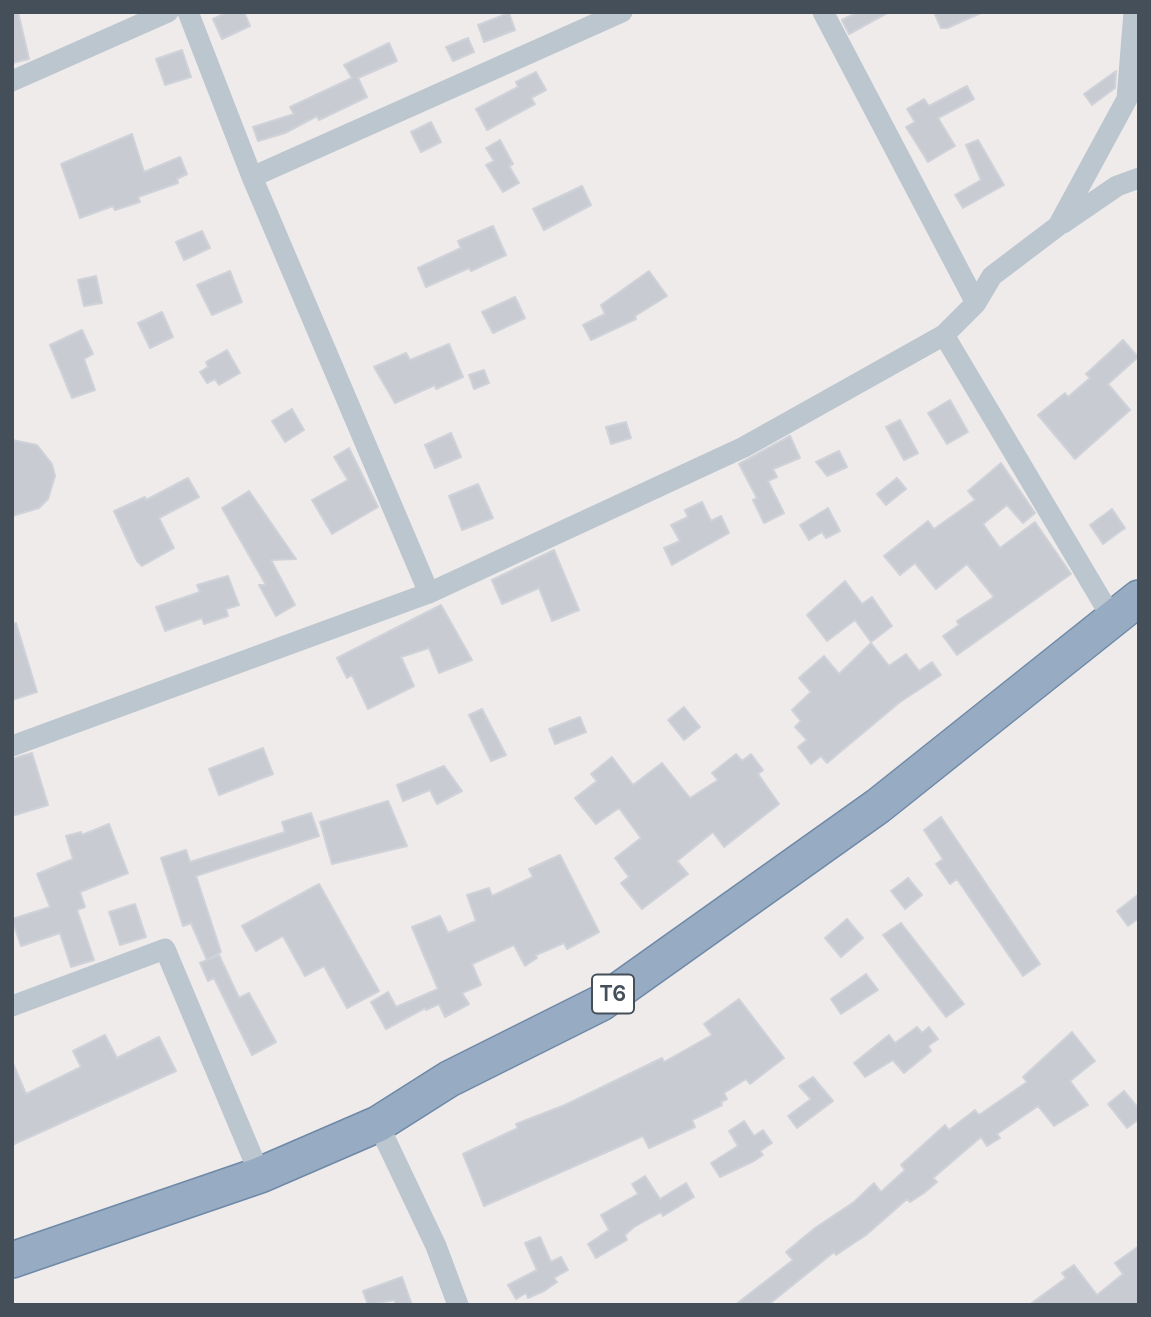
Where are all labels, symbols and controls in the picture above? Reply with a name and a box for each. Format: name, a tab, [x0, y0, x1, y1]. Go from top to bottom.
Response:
road number: T6	[592, 974, 634, 1014]

